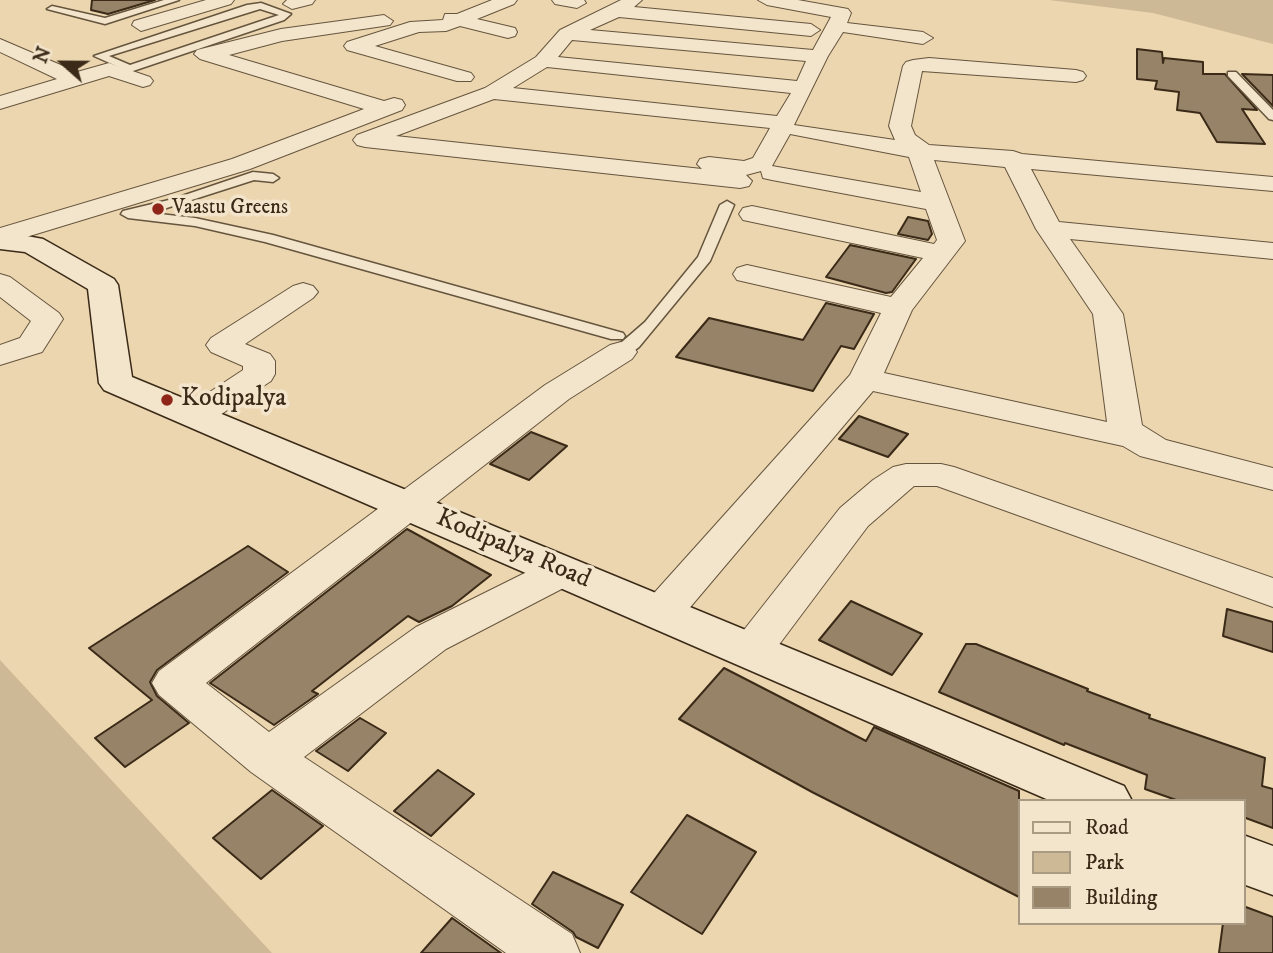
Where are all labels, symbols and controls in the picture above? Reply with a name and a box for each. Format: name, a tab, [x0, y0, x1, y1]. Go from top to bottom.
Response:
north arrow	[28, 28, 98, 98]
text: N	[29, 44, 56, 67]
place label: Vaastu Greens	[172, 196, 288, 222]
marker: Vaastu Greens	[150, 201, 166, 217]
place label: Kodipalya	[181, 384, 286, 416]
marker: Kodipalya	[159, 392, 175, 408]
street label: Kodipalya Road	[431, 503, 595, 597]
legend	[1018, 799, 1245, 925]
text: Road	[1085, 815, 1129, 841]
text: Park	[1085, 850, 1124, 876]
text: Building	[1085, 885, 1157, 911]

